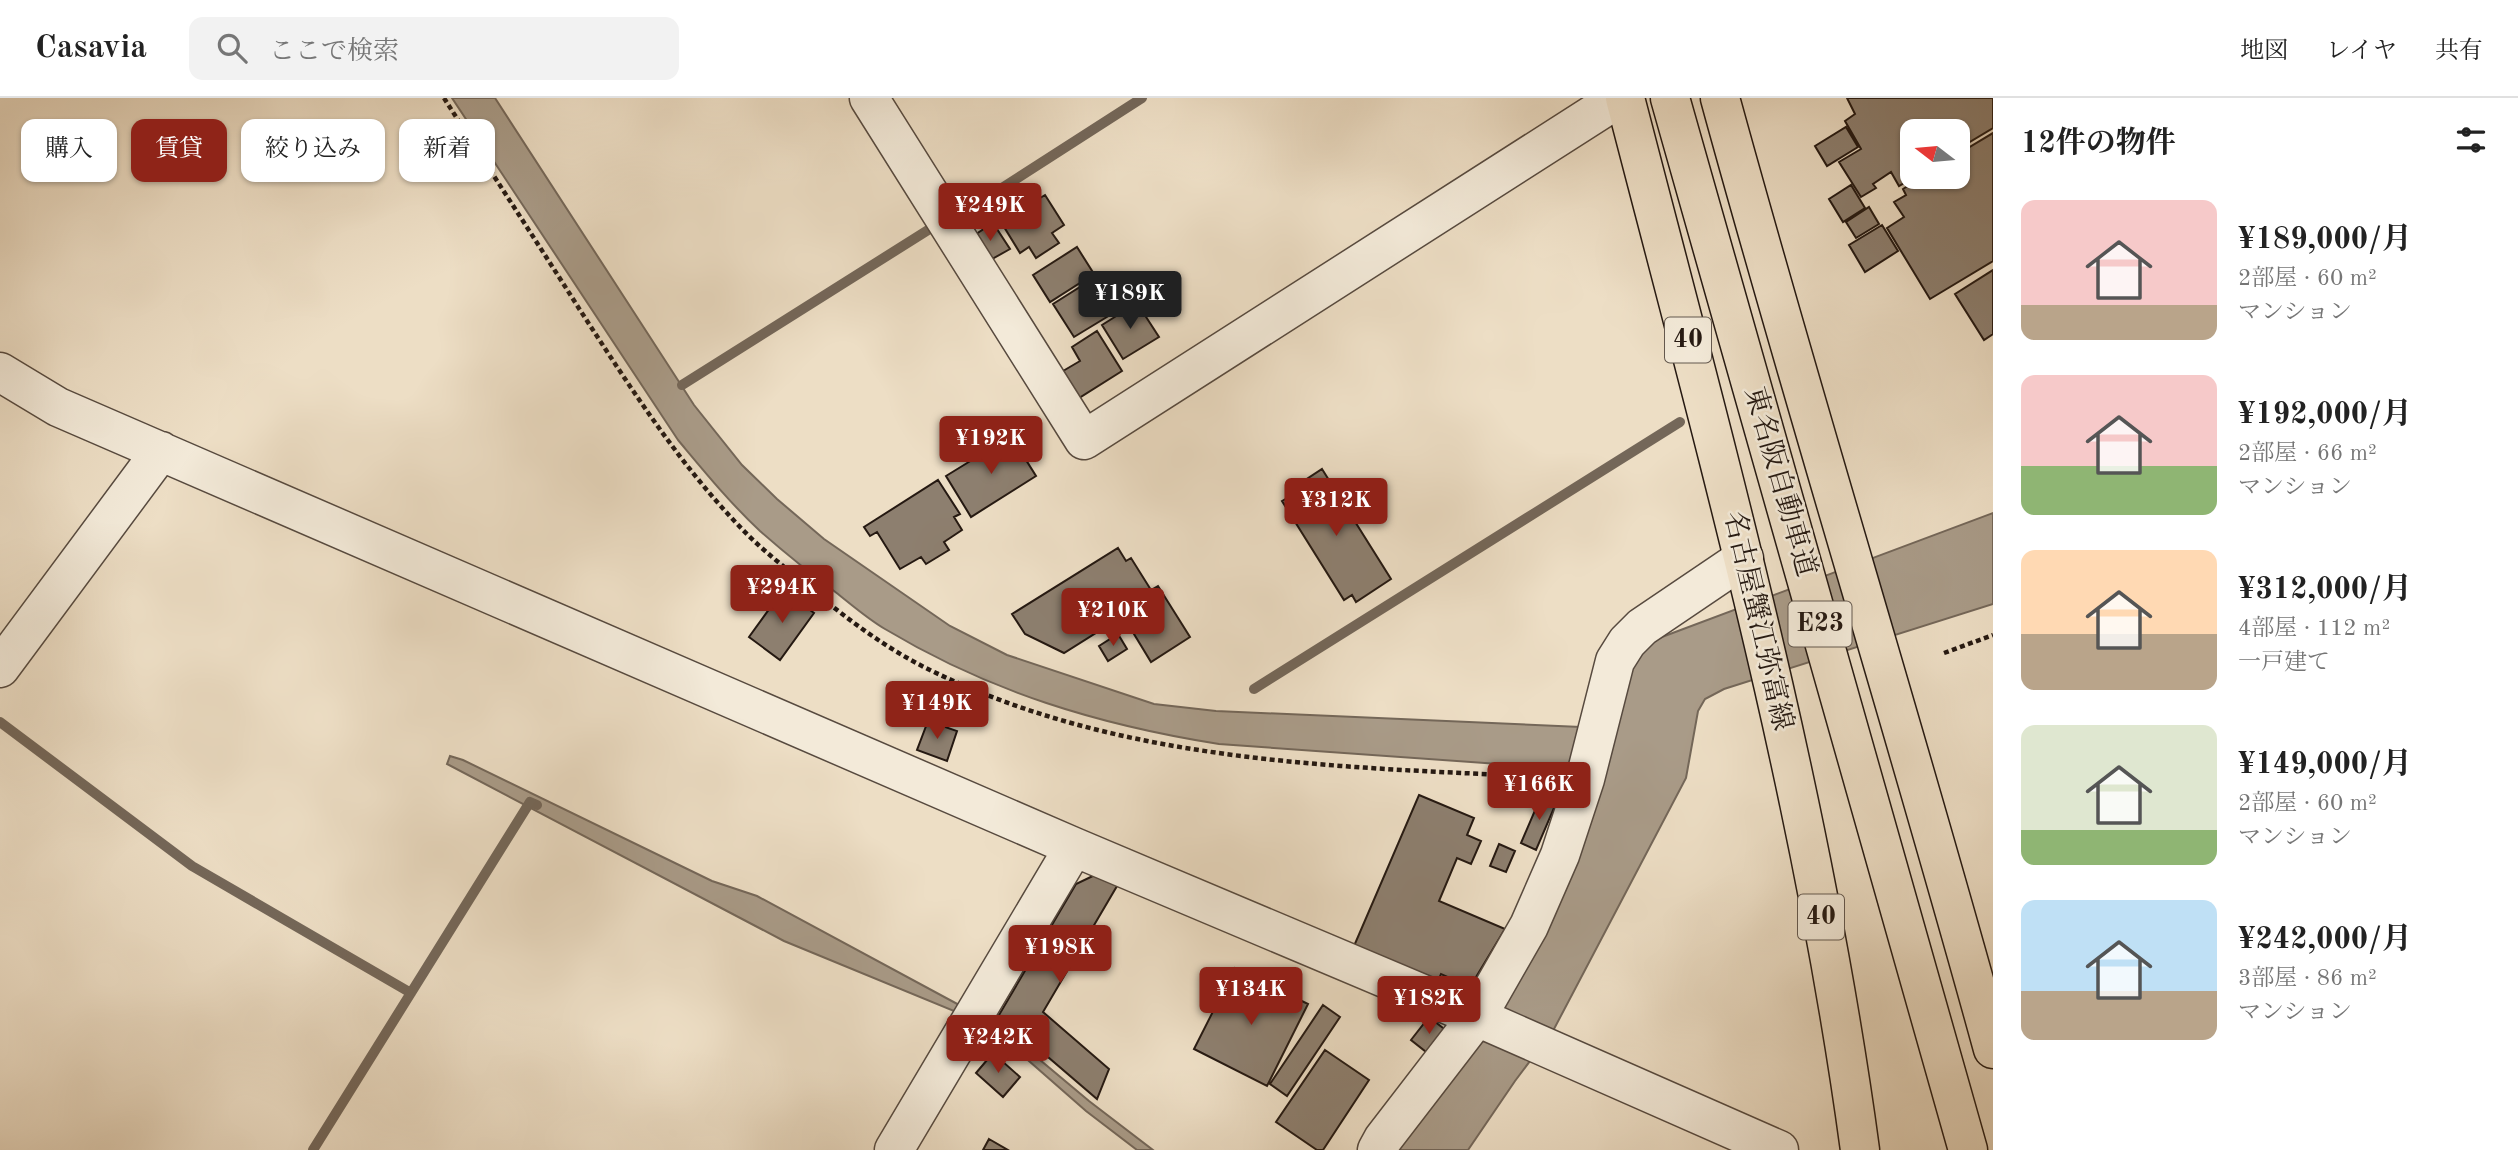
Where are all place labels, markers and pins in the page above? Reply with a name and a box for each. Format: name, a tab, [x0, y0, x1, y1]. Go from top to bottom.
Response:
pin: ¥249K	[941, 184, 1039, 243]
pin: ¥189K	[1081, 272, 1179, 331]
pin: ¥192K	[942, 416, 1040, 476]
pin: ¥312K	[1287, 478, 1385, 538]
pin: ¥294K	[733, 566, 831, 625]
pin: ¥210K	[1064, 588, 1162, 648]
pin: ¥149K	[888, 682, 986, 741]
pin: ¥166K	[1490, 762, 1588, 822]
pin: ¥198K	[1011, 926, 1109, 985]
pin: ¥134K	[1202, 968, 1300, 1027]
pin: ¥182K	[1380, 976, 1478, 1036]
pin: ¥242K	[949, 1016, 1047, 1075]

